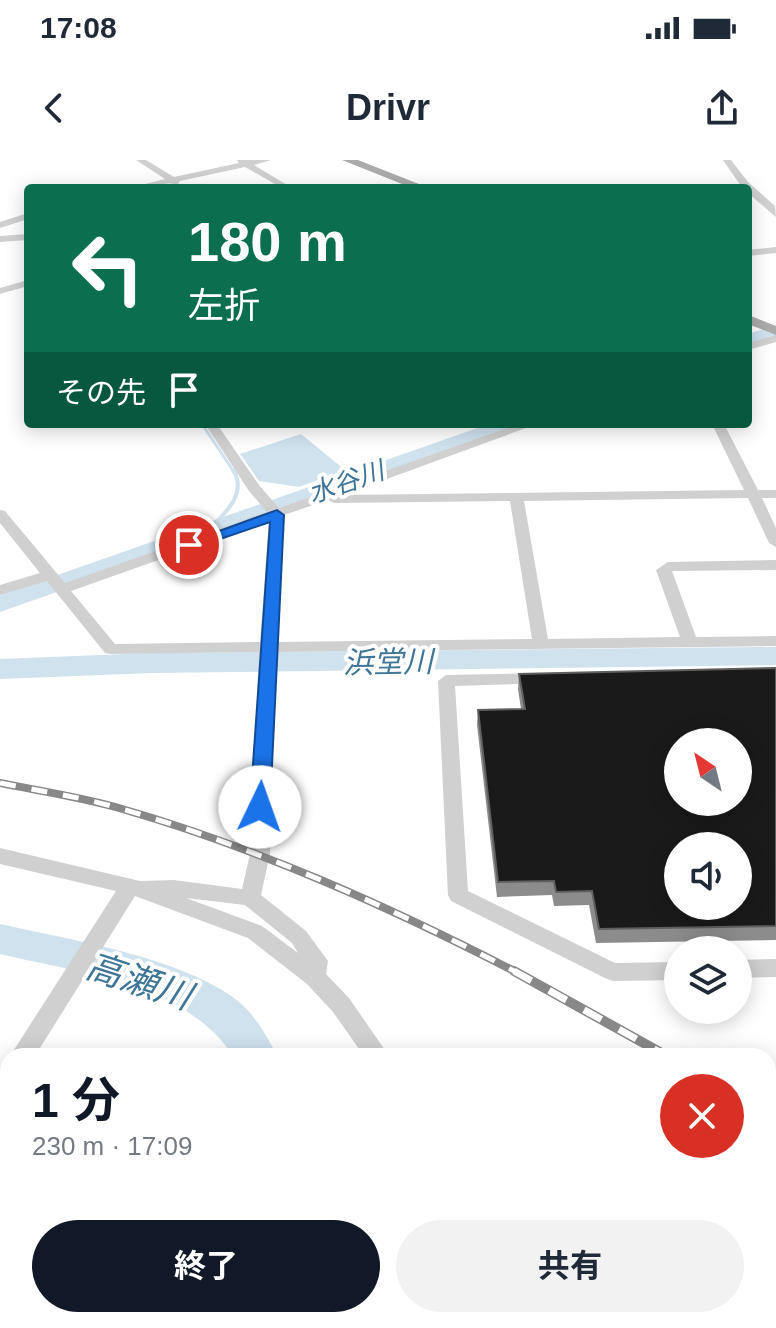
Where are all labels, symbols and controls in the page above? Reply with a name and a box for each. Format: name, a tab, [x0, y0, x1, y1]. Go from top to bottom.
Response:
text: 17:08	[40, 11, 117, 44]
icon: back	[32, 86, 76, 130]
icon: share	[700, 86, 744, 130]
text: Drivr	[346, 87, 430, 128]
text: 180 m	[188, 210, 347, 273]
icon: left	[56, 216, 160, 320]
text: 左折	[188, 285, 260, 326]
icon: arrive	[162, 368, 206, 412]
text: その先	[56, 376, 146, 409]
water label: 水谷川	[304, 454, 391, 509]
pin	[155, 511, 223, 579]
icon: arrive	[167, 523, 211, 567]
water label: 浜堂川	[343, 645, 436, 679]
north arrow	[664, 728, 752, 816]
map controls	[664, 728, 752, 1024]
position arrow	[218, 765, 302, 849]
button: sound	[664, 832, 752, 920]
button: layers	[664, 936, 752, 1024]
water label: 高瀬川	[81, 945, 200, 1018]
text: 1 分	[32, 1074, 120, 1127]
button: close	[660, 1074, 744, 1158]
text: 230 m · 17:09	[32, 1131, 192, 1161]
button: 終了	[32, 1220, 380, 1312]
button: 共有	[396, 1220, 744, 1312]

